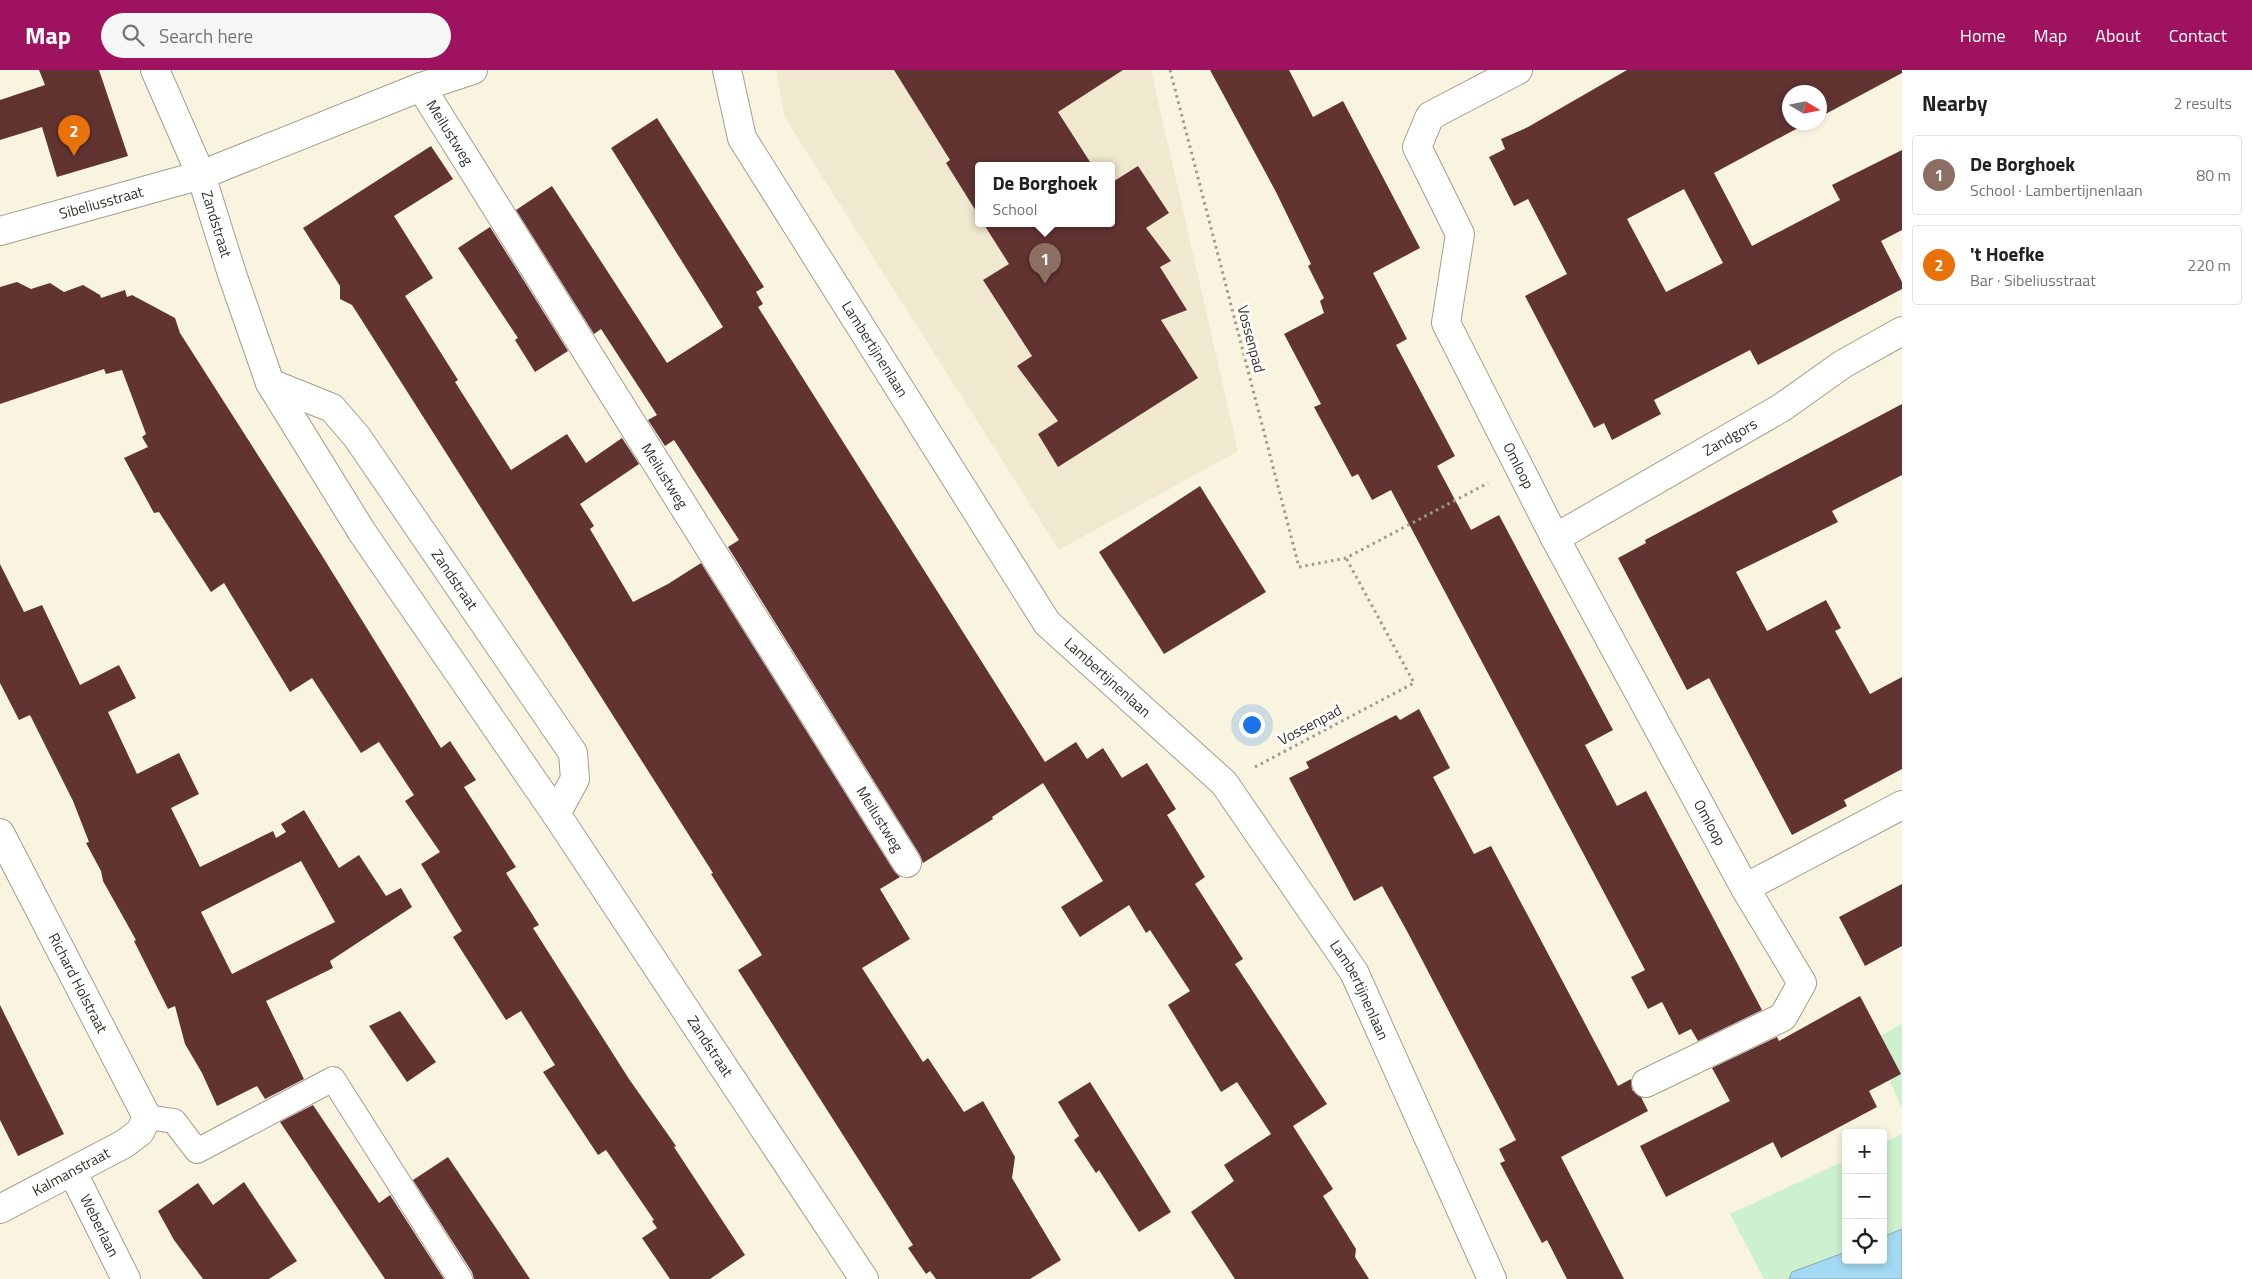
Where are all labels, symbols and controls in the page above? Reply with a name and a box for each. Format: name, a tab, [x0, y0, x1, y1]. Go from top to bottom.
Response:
search box	[101, 13, 451, 58]
text: Map	[25, 17, 71, 53]
icon: search	[119, 21, 147, 49]
text: Search here	[159, 21, 253, 50]
text: Home	[1960, 22, 2006, 49]
text: Map	[2034, 22, 2067, 49]
text: About	[2095, 22, 2141, 49]
text: Contact	[2169, 22, 2227, 49]
north arrow	[1782, 85, 1827, 130]
text: Nearby	[1922, 87, 1987, 119]
text: 2 results	[2173, 91, 2232, 115]
street label: Meilustweg	[421, 95, 480, 170]
pin: 2	[58, 115, 90, 156]
text: De Borghoek	[1970, 149, 2075, 178]
popup	[975, 162, 1115, 227]
text: 1	[1935, 163, 1943, 187]
text: 80 m	[2196, 163, 2231, 187]
text: De Borghoek	[993, 168, 1097, 197]
text: School · Lambertijnenlaan	[1970, 178, 2143, 202]
street label: Sibeliusstraat	[56, 179, 146, 225]
street label: Zandstraat	[195, 187, 238, 261]
text: School	[993, 197, 1037, 221]
text: 't Hoefke	[1970, 239, 2044, 268]
pin: 1	[1029, 243, 1061, 284]
text: 2	[1935, 253, 1943, 277]
text: 220 m	[2187, 253, 2231, 277]
text: Bar · Sibeliusstraat	[1970, 268, 2096, 292]
street label: Lambertijnenlaan	[836, 296, 914, 402]
street label: Vossenpad	[1231, 303, 1272, 375]
street label: Zandgors	[1698, 412, 1761, 462]
street label: Meilustweg	[636, 438, 695, 513]
street label: Omloop	[1497, 438, 1540, 493]
street label: Zandstraat	[426, 544, 484, 615]
street label: Lambertijnenlaan	[1059, 632, 1156, 723]
street label: Vossenpad	[1274, 698, 1346, 751]
your location	[1239, 712, 1265, 738]
street label: Meilustweg	[851, 782, 909, 857]
street label: Omloop	[1688, 795, 1732, 850]
street label: Richard Holstraat	[43, 929, 114, 1038]
street label: Lambertijnenlaan	[1324, 935, 1395, 1044]
street label: Zandstraat	[682, 1011, 740, 1082]
map controls	[1842, 1129, 1887, 1264]
button: +	[1842, 1129, 1887, 1174]
street label: Kalmanstraat	[28, 1141, 114, 1202]
button: −	[1842, 1174, 1887, 1219]
street label: Weberlaan	[74, 1190, 125, 1261]
button: locate	[1842, 1219, 1887, 1264]

